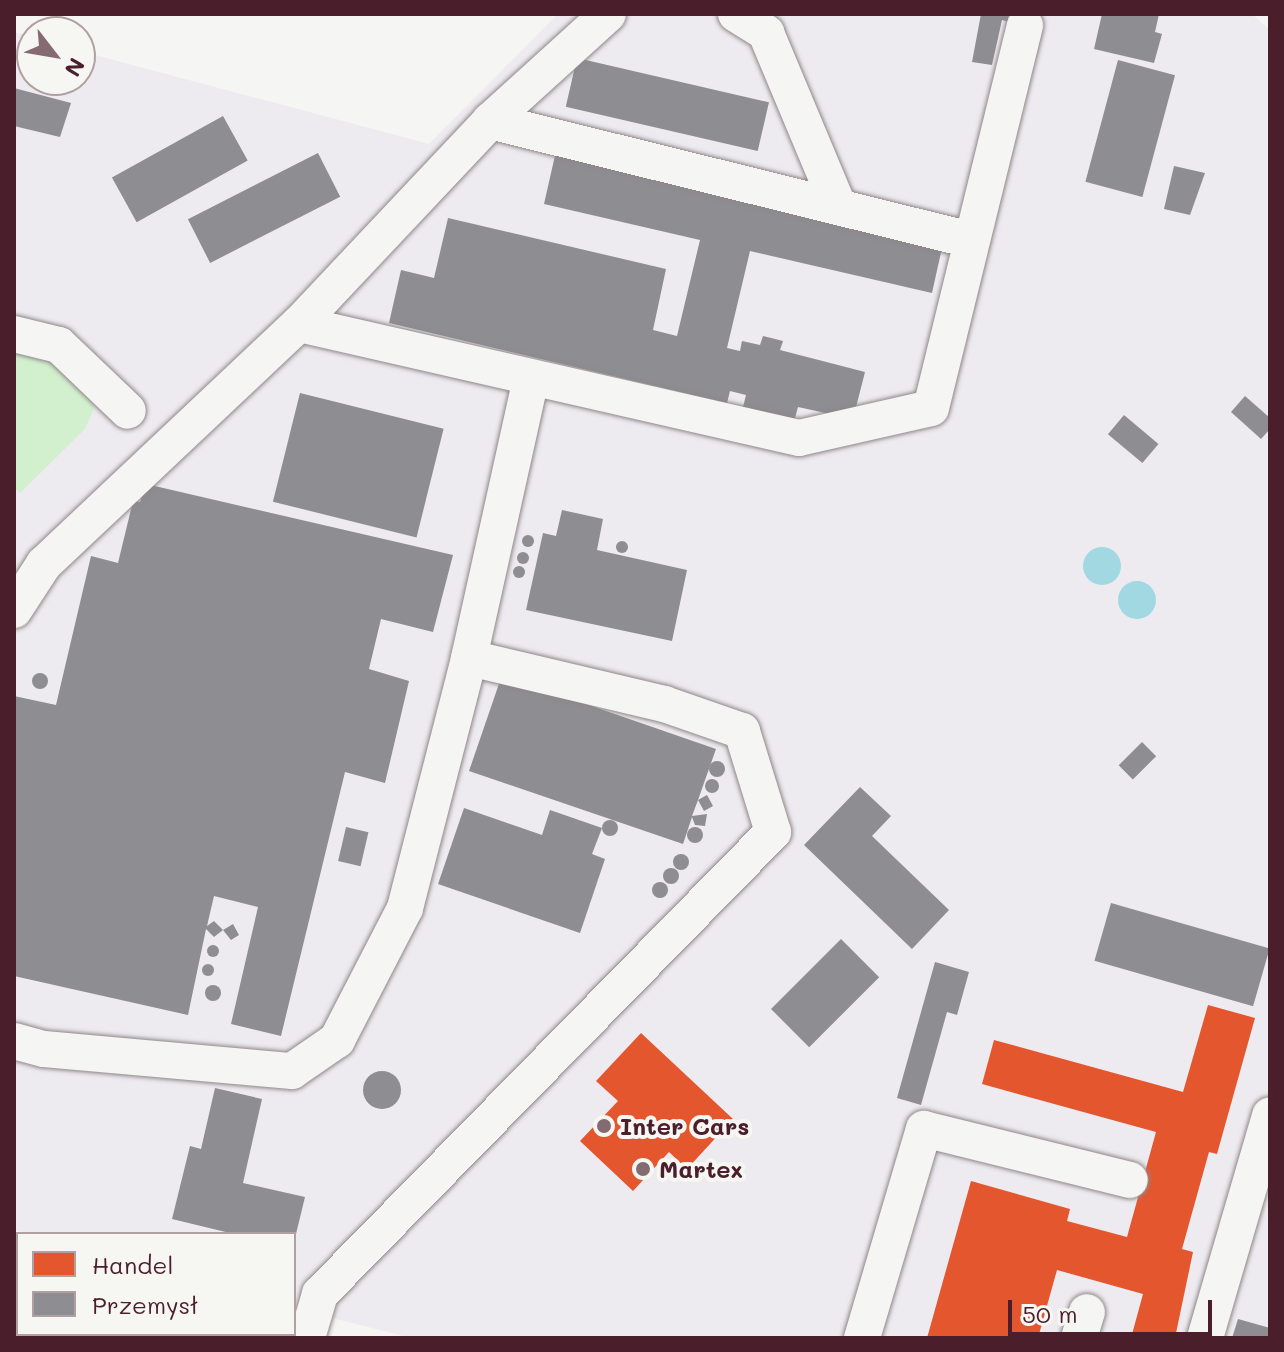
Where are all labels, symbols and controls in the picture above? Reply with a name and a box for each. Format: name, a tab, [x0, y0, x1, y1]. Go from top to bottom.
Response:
north arrow	[16, 16, 96, 96]
text: N	[59, 53, 92, 82]
place label: Inter Cars	[620, 1112, 749, 1140]
marker: Inter Cars	[595, 1117, 613, 1135]
place label: Martex	[659, 1155, 743, 1183]
marker: Martex	[634, 1160, 652, 1178]
legend	[16, 1232, 296, 1336]
text: Handel	[92, 1249, 173, 1280]
scale bar	[1012, 1284, 1216, 1334]
text: Przemysł	[92, 1289, 198, 1320]
text: 50 m	[1022, 1298, 1078, 1329]

